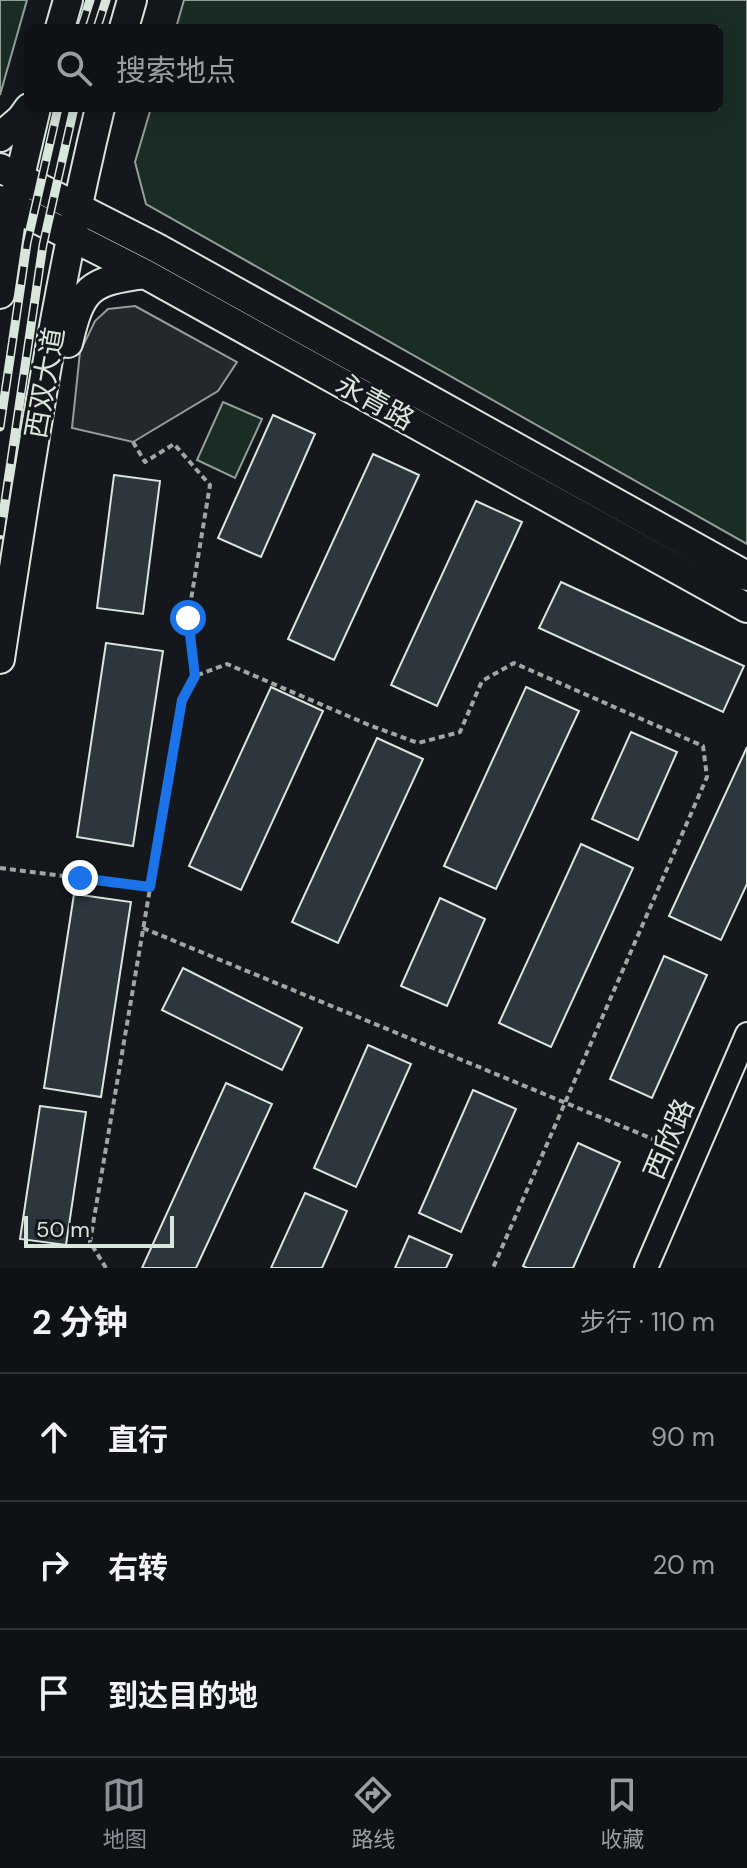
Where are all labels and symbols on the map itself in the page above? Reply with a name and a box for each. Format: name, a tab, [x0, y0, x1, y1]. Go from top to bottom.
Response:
street label: 西双大道	[17, 325, 73, 441]
street label: 永青路	[329, 365, 421, 439]
route start	[170, 600, 206, 636]
route end	[62, 860, 98, 896]
street label: 西欣路	[636, 1093, 702, 1185]
scale bar	[24, 1212, 174, 1248]

